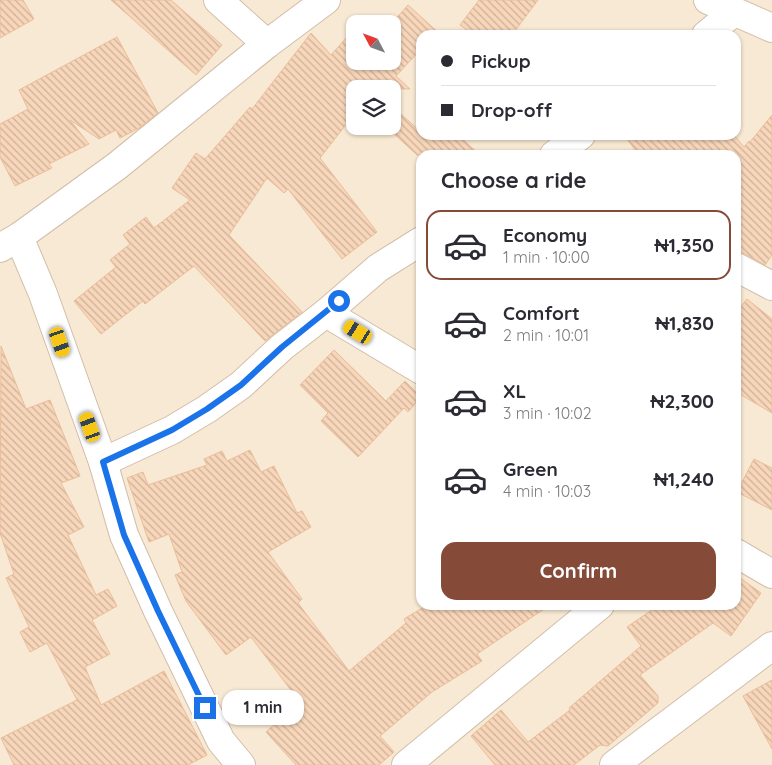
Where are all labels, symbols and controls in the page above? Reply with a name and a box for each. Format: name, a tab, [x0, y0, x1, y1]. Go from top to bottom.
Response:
north arrow	[346, 15, 401, 70]
map controls	[346, 15, 401, 135]
text: Pickup	[471, 49, 531, 73]
button: layers	[346, 80, 401, 135]
text: Drop-off	[471, 98, 552, 122]
text: Choose a ride	[441, 166, 586, 194]
icon: car	[443, 223, 488, 268]
text: Economy	[503, 223, 587, 247]
text: ₦1,350	[655, 233, 714, 257]
text: 1 min · 10:00	[503, 247, 590, 267]
route start	[328, 290, 350, 312]
icon: car	[443, 301, 488, 346]
text: Comfort	[503, 301, 580, 325]
text: ₦1,830	[655, 311, 714, 335]
car	[341, 318, 374, 346]
car	[48, 325, 71, 359]
text: 2 min · 10:01	[503, 325, 589, 345]
icon: car	[443, 379, 488, 424]
text: XL	[503, 379, 526, 403]
text: ₦2,300	[650, 389, 714, 413]
text: 3 min · 10:02	[503, 403, 592, 423]
car	[77, 410, 102, 444]
icon: car	[443, 457, 488, 502]
text: Green	[503, 457, 558, 481]
text: ₦1,240	[654, 467, 714, 491]
text: 4 min · 10:03	[503, 481, 591, 501]
button: Confirm	[441, 542, 716, 600]
callout: 1 min	[222, 690, 305, 726]
route end	[194, 697, 216, 719]
text: 1 min	[244, 697, 282, 717]

